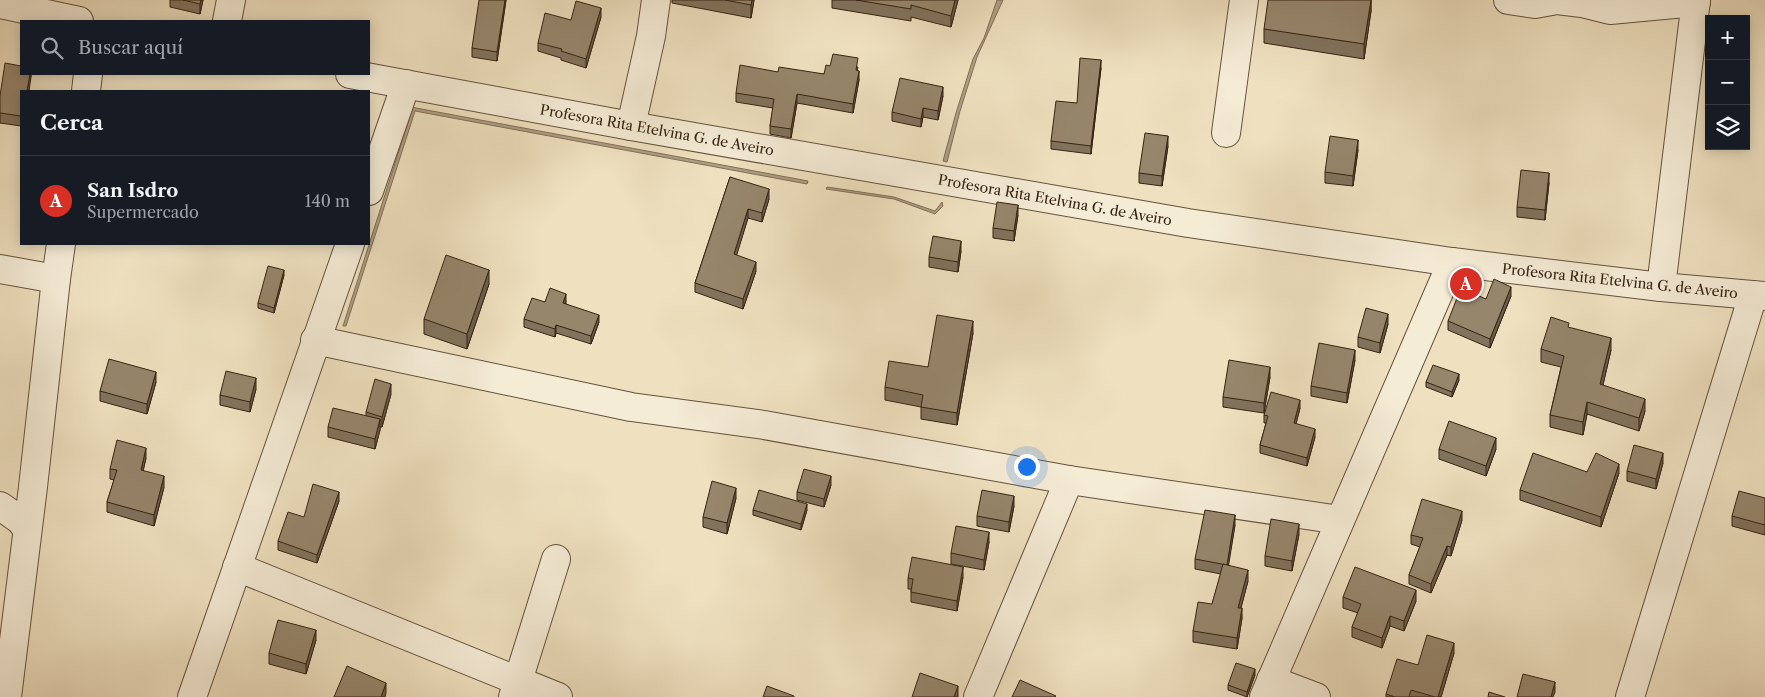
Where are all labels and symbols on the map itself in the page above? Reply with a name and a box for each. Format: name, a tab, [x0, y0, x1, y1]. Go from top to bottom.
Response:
street label: Profesora Rita Etelvina G. de Aveiro	[539, 101, 775, 159]
street label: Profesora Rita Etelvina G. de Aveiro	[937, 171, 1173, 229]
street label: Profesora Rita Etelvina G. de Aveiro	[1501, 260, 1739, 302]
pin: A	[1450, 265, 1482, 303]
your location	[1014, 454, 1040, 480]

